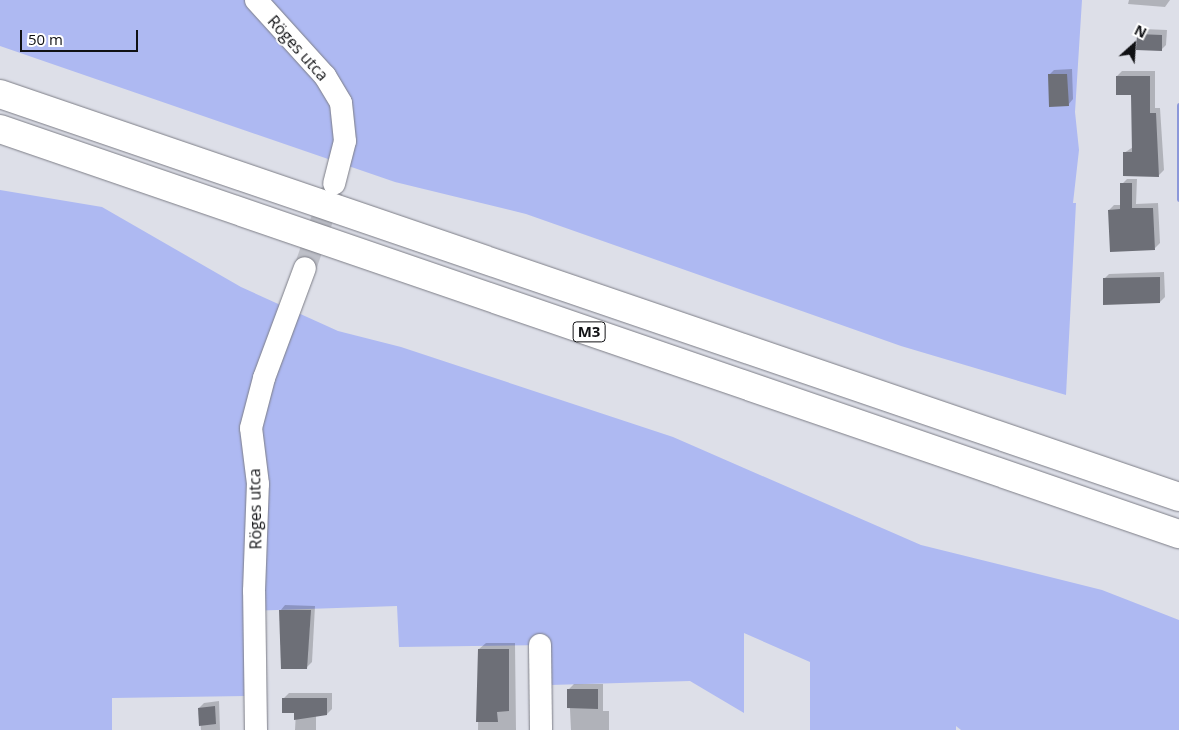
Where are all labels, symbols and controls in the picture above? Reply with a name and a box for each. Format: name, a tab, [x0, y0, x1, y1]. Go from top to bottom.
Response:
street label: Röges utca	[264, 11, 332, 85]
scale bar	[22, 20, 140, 52]
north arrow	[1109, 20, 1159, 70]
text: N	[1132, 20, 1150, 42]
text: 50 m	[28, 29, 63, 49]
road number: M3	[572, 320, 606, 344]
street label: Röges utca	[245, 468, 265, 550]

